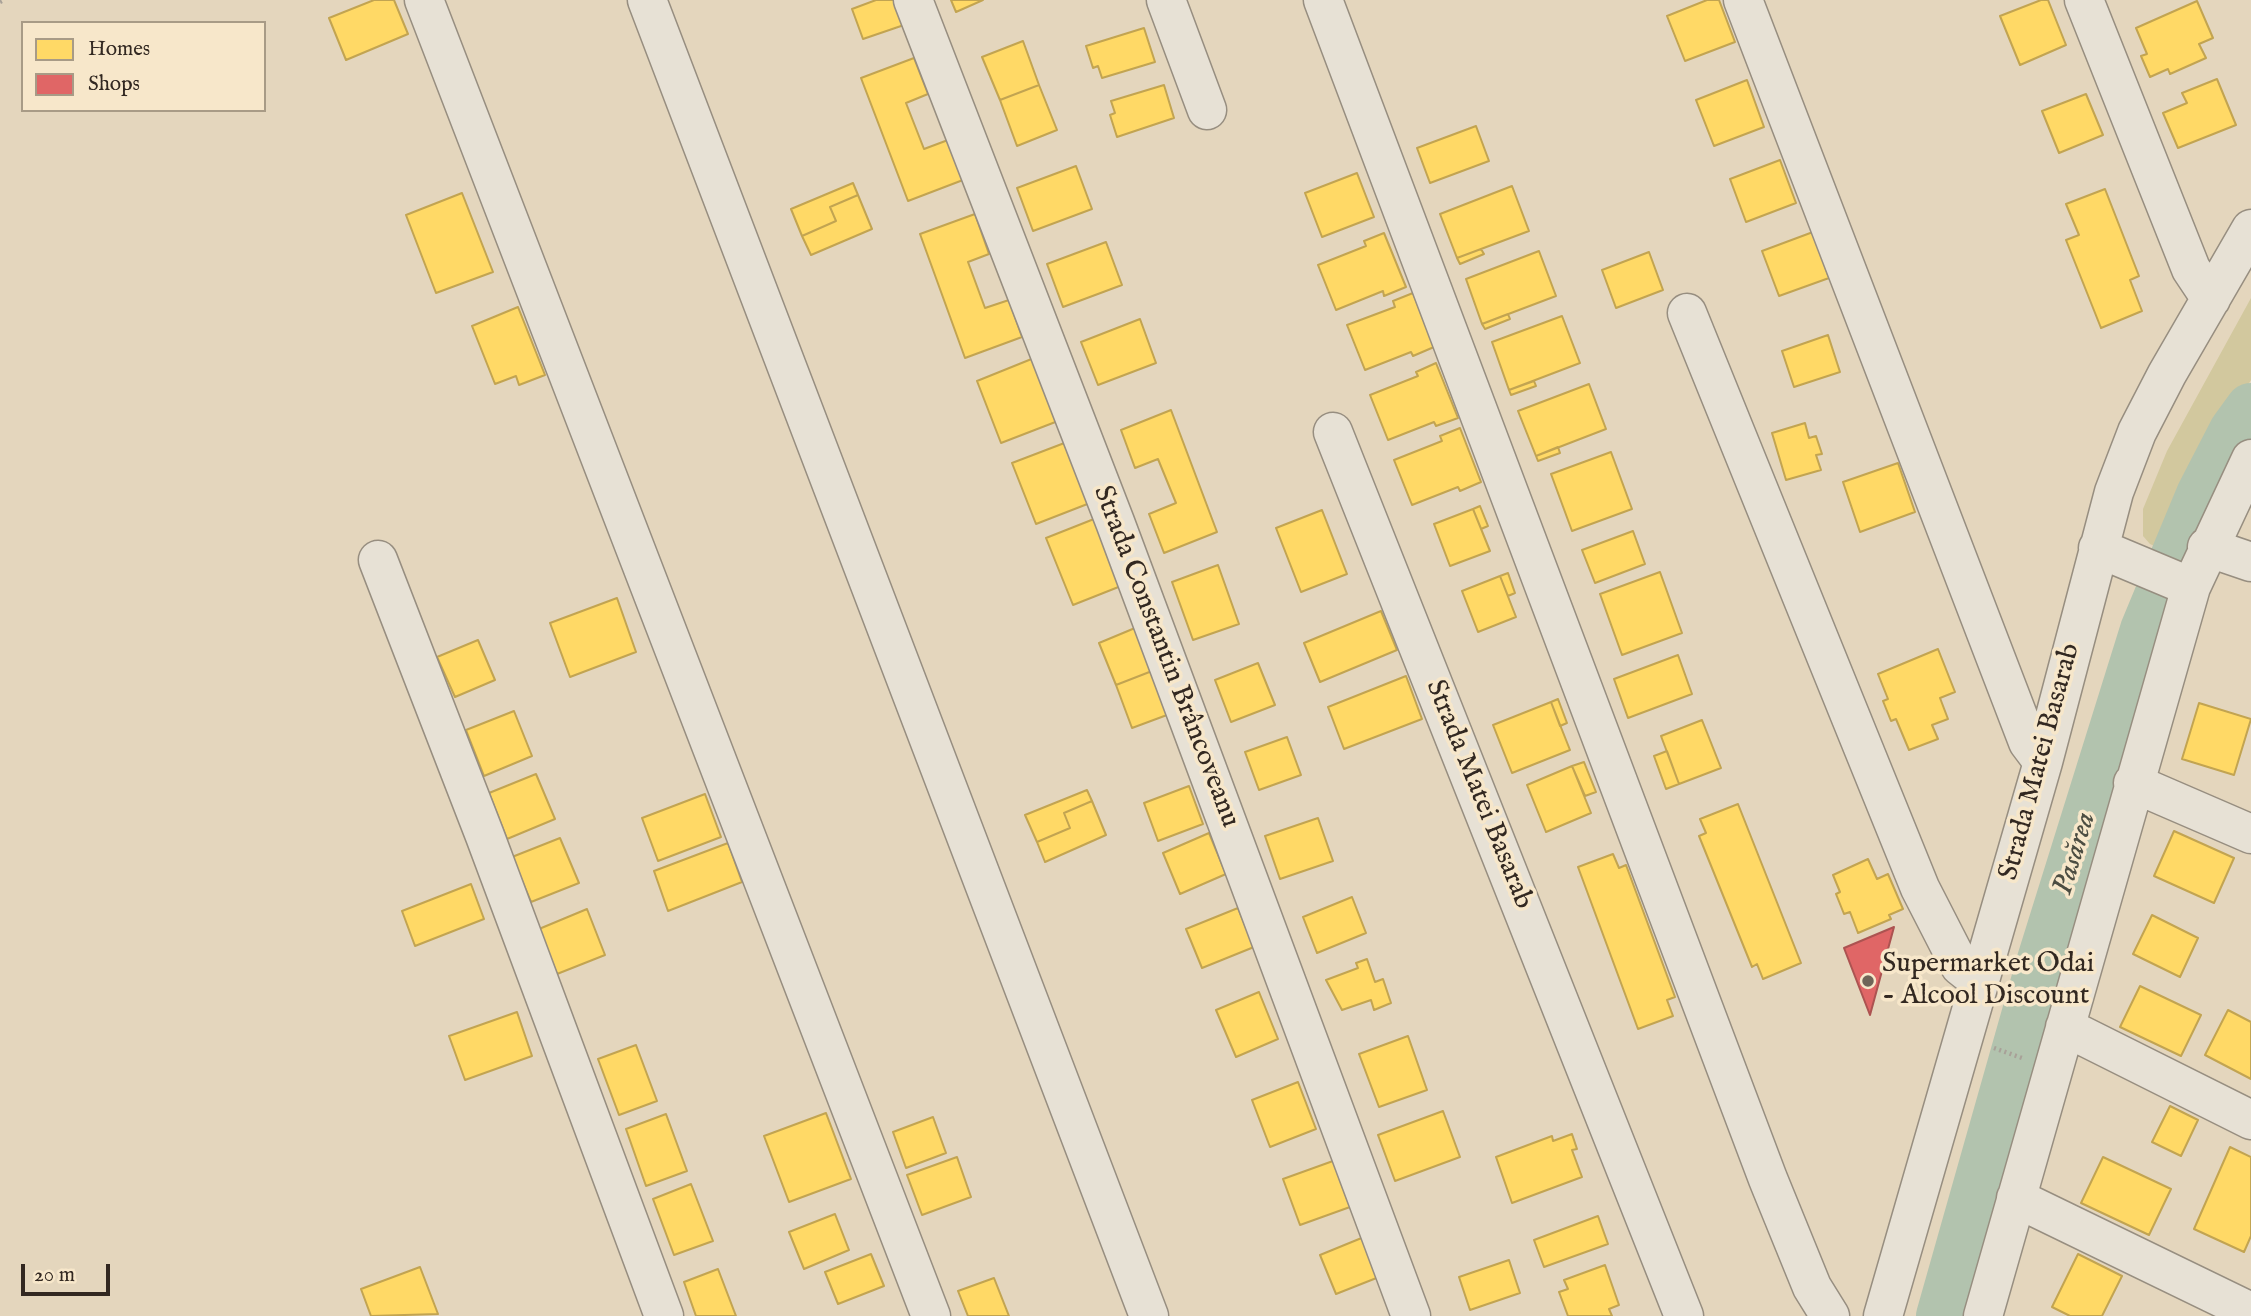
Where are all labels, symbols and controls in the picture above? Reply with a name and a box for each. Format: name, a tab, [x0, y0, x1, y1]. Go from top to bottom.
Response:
legend	[21, 21, 266, 112]
text: Homes	[88, 36, 150, 63]
text: Shops	[88, 71, 140, 98]
street label: Strada Constantin Brâncoveanu	[1084, 482, 1246, 832]
street label: Strada Matei Basarab	[1993, 640, 2089, 884]
street label: Strada Matei Basarab	[1417, 676, 1539, 914]
water label: Pasărea	[2046, 808, 2106, 900]
place label: Supermarket Odai - Alcool Discount	[1882, 948, 2094, 1014]
marker: Supermarket Odai - Alcool Discount	[1860, 973, 1876, 989]
scale bar	[24, 1250, 114, 1294]
text: 20 m	[34, 1262, 75, 1289]

